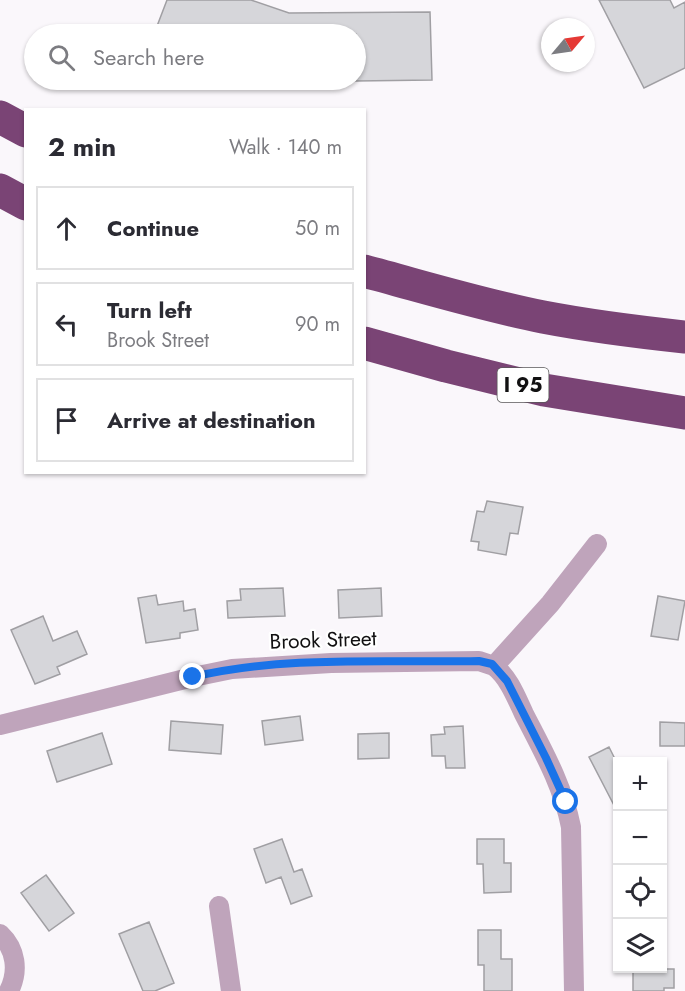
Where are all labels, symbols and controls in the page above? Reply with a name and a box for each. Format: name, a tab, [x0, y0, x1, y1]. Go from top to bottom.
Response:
north arrow	[541, 18, 595, 72]
search box	[24, 24, 366, 90]
icon: search	[45, 41, 78, 74]
text: Search here	[93, 41, 204, 73]
text: 2 min	[48, 128, 116, 166]
text: Walk · 140 m	[229, 133, 342, 162]
icon: ahead	[50, 212, 83, 245]
text: Continue	[107, 212, 199, 244]
text: 50 m	[295, 214, 340, 243]
text: Turn left	[107, 294, 192, 326]
icon: left	[50, 308, 83, 341]
text: 90 m	[295, 310, 340, 339]
text: Brook Street	[107, 326, 209, 355]
road number: I 95	[498, 368, 548, 402]
icon: arrive	[50, 404, 83, 437]
text: Arrive at destination	[107, 404, 316, 436]
street label: Brook Street	[269, 623, 377, 657]
route end	[179, 663, 205, 689]
map controls	[613, 757, 667, 973]
button: +	[613, 757, 667, 811]
route start	[552, 788, 578, 814]
button: −	[613, 811, 667, 865]
button: locate	[613, 865, 667, 919]
button: layers	[613, 919, 667, 973]

